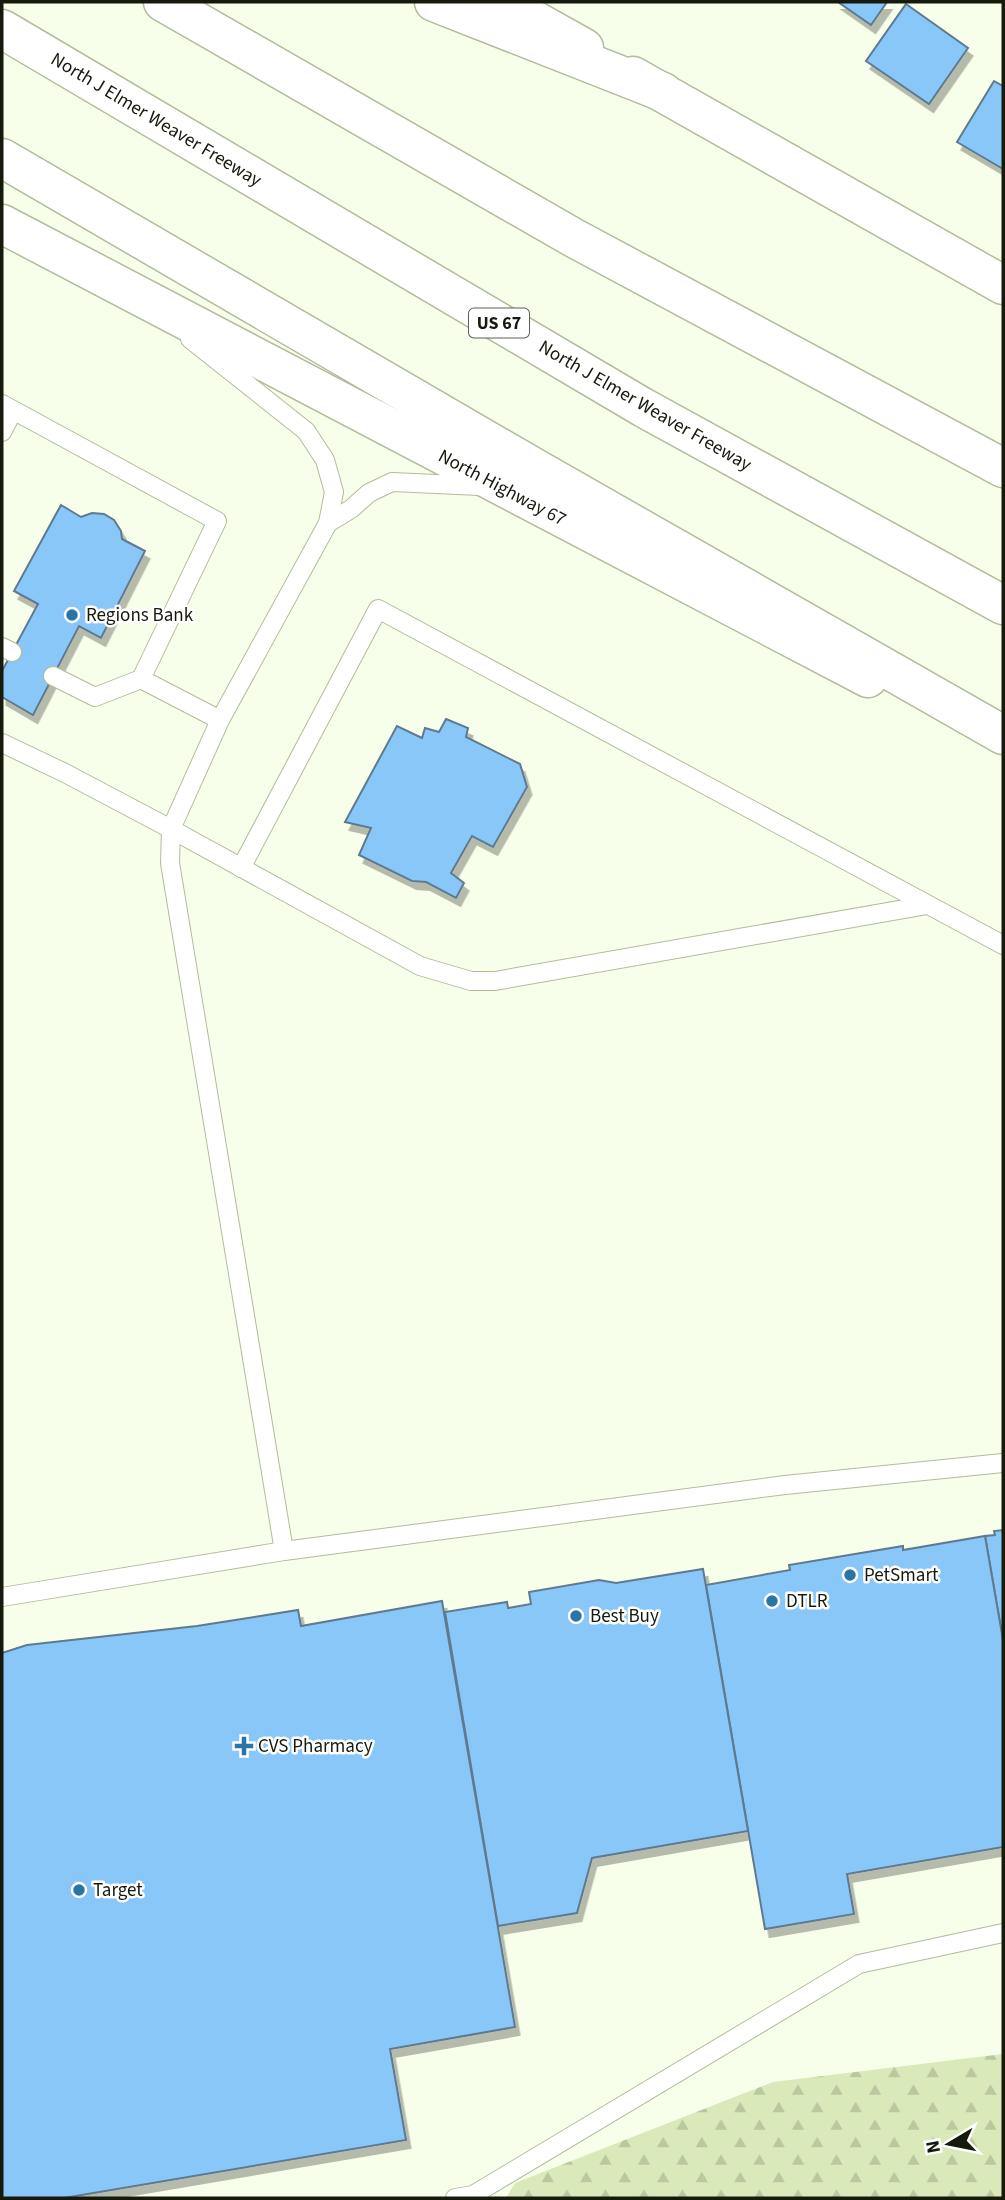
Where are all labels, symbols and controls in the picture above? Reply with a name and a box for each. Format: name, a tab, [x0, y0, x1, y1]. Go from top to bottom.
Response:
street label: North J Elmer Weaver Freeway	[45, 46, 267, 194]
road number: US 67	[469, 309, 529, 338]
street label: North J Elmer Weaver Freeway	[534, 334, 756, 478]
street label: North Highway 67	[433, 443, 571, 533]
place label: Regions Bank	[86, 602, 194, 629]
marker: Regions Bank	[64, 607, 80, 623]
place label: PetSmart	[864, 1562, 939, 1589]
marker: PetSmart	[842, 1567, 858, 1583]
place label: DTLR	[786, 1588, 828, 1615]
marker: DTLR	[764, 1593, 780, 1609]
place label: Best Buy	[590, 1603, 659, 1630]
marker: Best Buy	[568, 1608, 584, 1624]
place label: CVS Pharmacy	[258, 1733, 373, 1760]
marker: CVS Pharmacy	[236, 1738, 252, 1754]
place label: Target	[93, 1877, 143, 1904]
marker: Target	[71, 1882, 87, 1898]
north arrow	[914, 2109, 984, 2179]
text: N	[919, 2138, 948, 2155]

